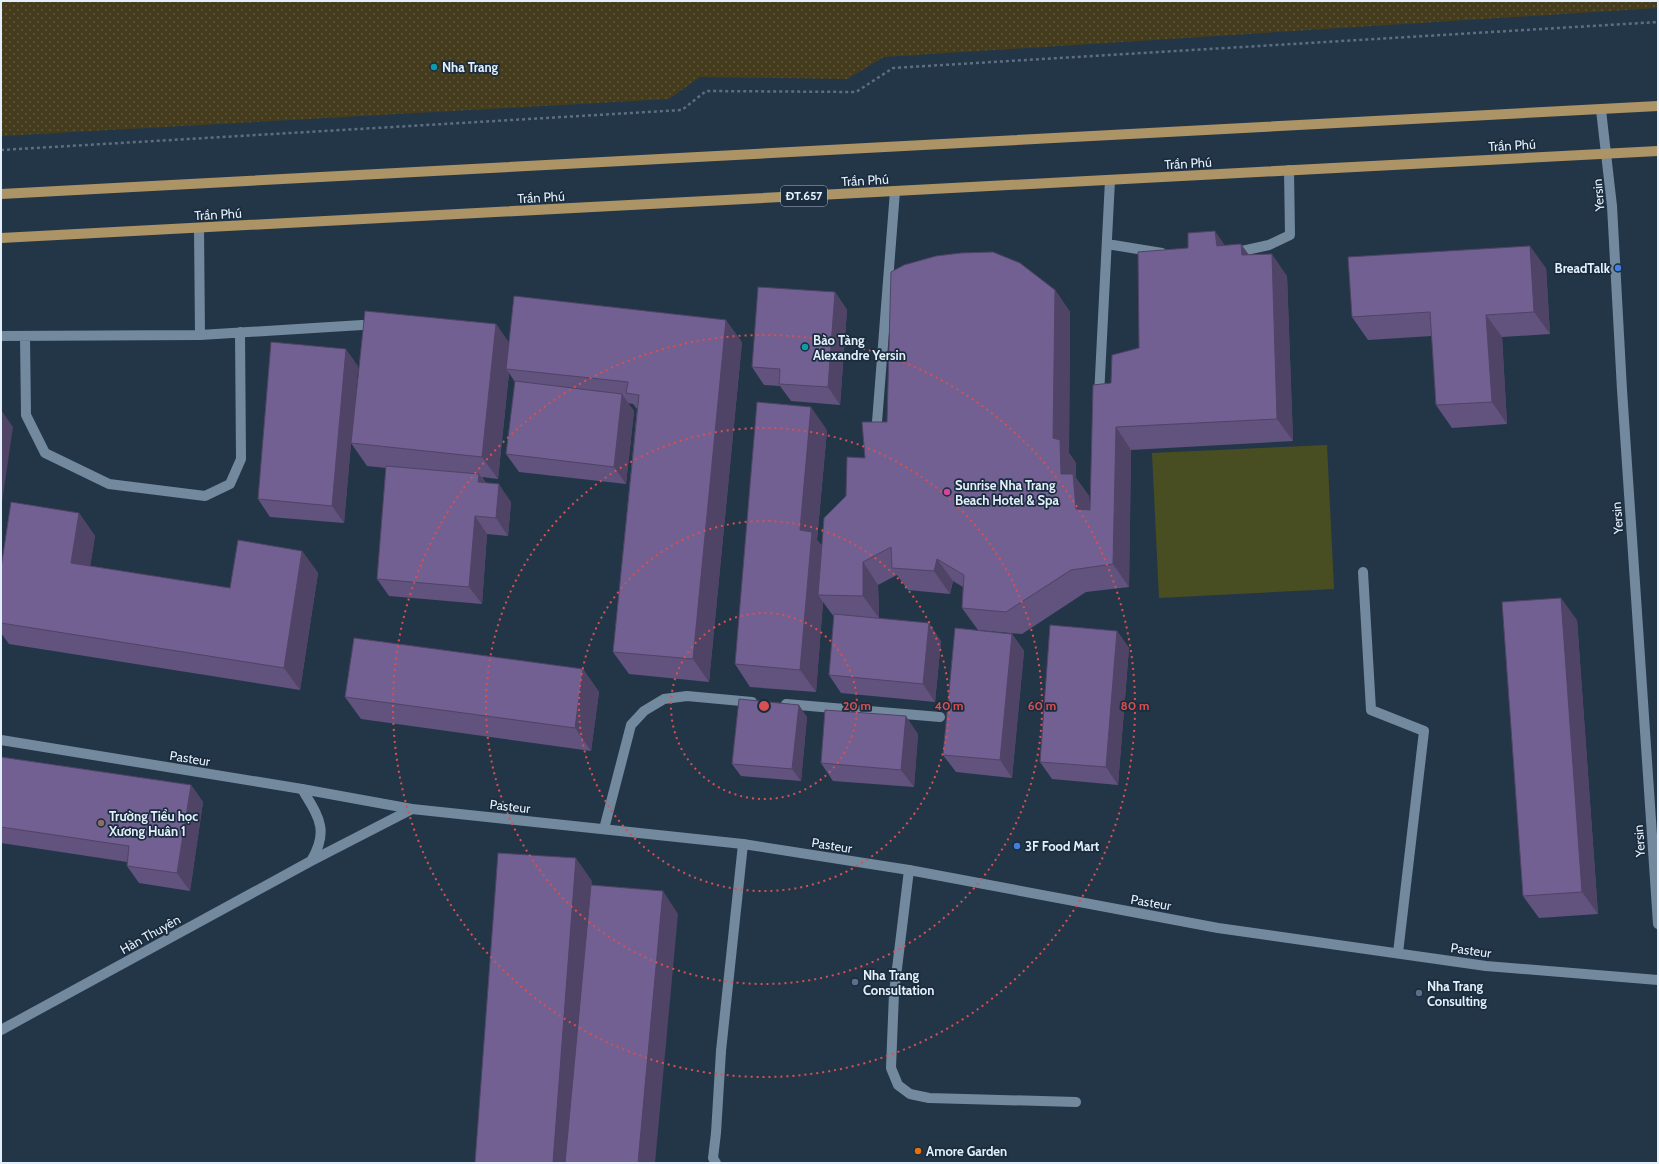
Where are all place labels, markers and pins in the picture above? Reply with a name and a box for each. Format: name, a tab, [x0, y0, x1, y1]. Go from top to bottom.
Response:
place label: Nha Trang	[442, 59, 499, 75]
marker: Nha Trang	[429, 62, 439, 72]
place label: BreadTalk	[1555, 260, 1611, 276]
marker: BreadTalk	[1613, 263, 1623, 273]
place label: Bào Tàng Alexandre Yersin	[813, 332, 906, 363]
marker: Bào Tàng Alexandre Yersin	[800, 342, 810, 352]
place label: Sunrise Nha Trang Beach Hotel & Spa	[955, 477, 1059, 508]
marker: Sunrise Nha Trang Beach Hotel & Spa	[942, 487, 952, 497]
centre of rings	[757, 699, 771, 713]
place label: Trường Tiểu học Xương Huân 1	[108, 808, 198, 839]
marker: Trường Tiểu học Xương Huân 1	[96, 818, 106, 828]
place label: 3F Food Mart	[1025, 838, 1100, 854]
marker: 3F Food Mart	[1012, 841, 1022, 851]
place label: Nha Trang Consultation	[863, 967, 934, 998]
marker: Nha Trang Consultation	[850, 977, 860, 987]
place label: Nha Trang Consulting	[1427, 978, 1487, 1009]
marker: Nha Trang Consulting	[1414, 988, 1424, 998]
place label: Amore Garden	[926, 1143, 1007, 1159]
marker: Amore Garden	[913, 1146, 923, 1156]

